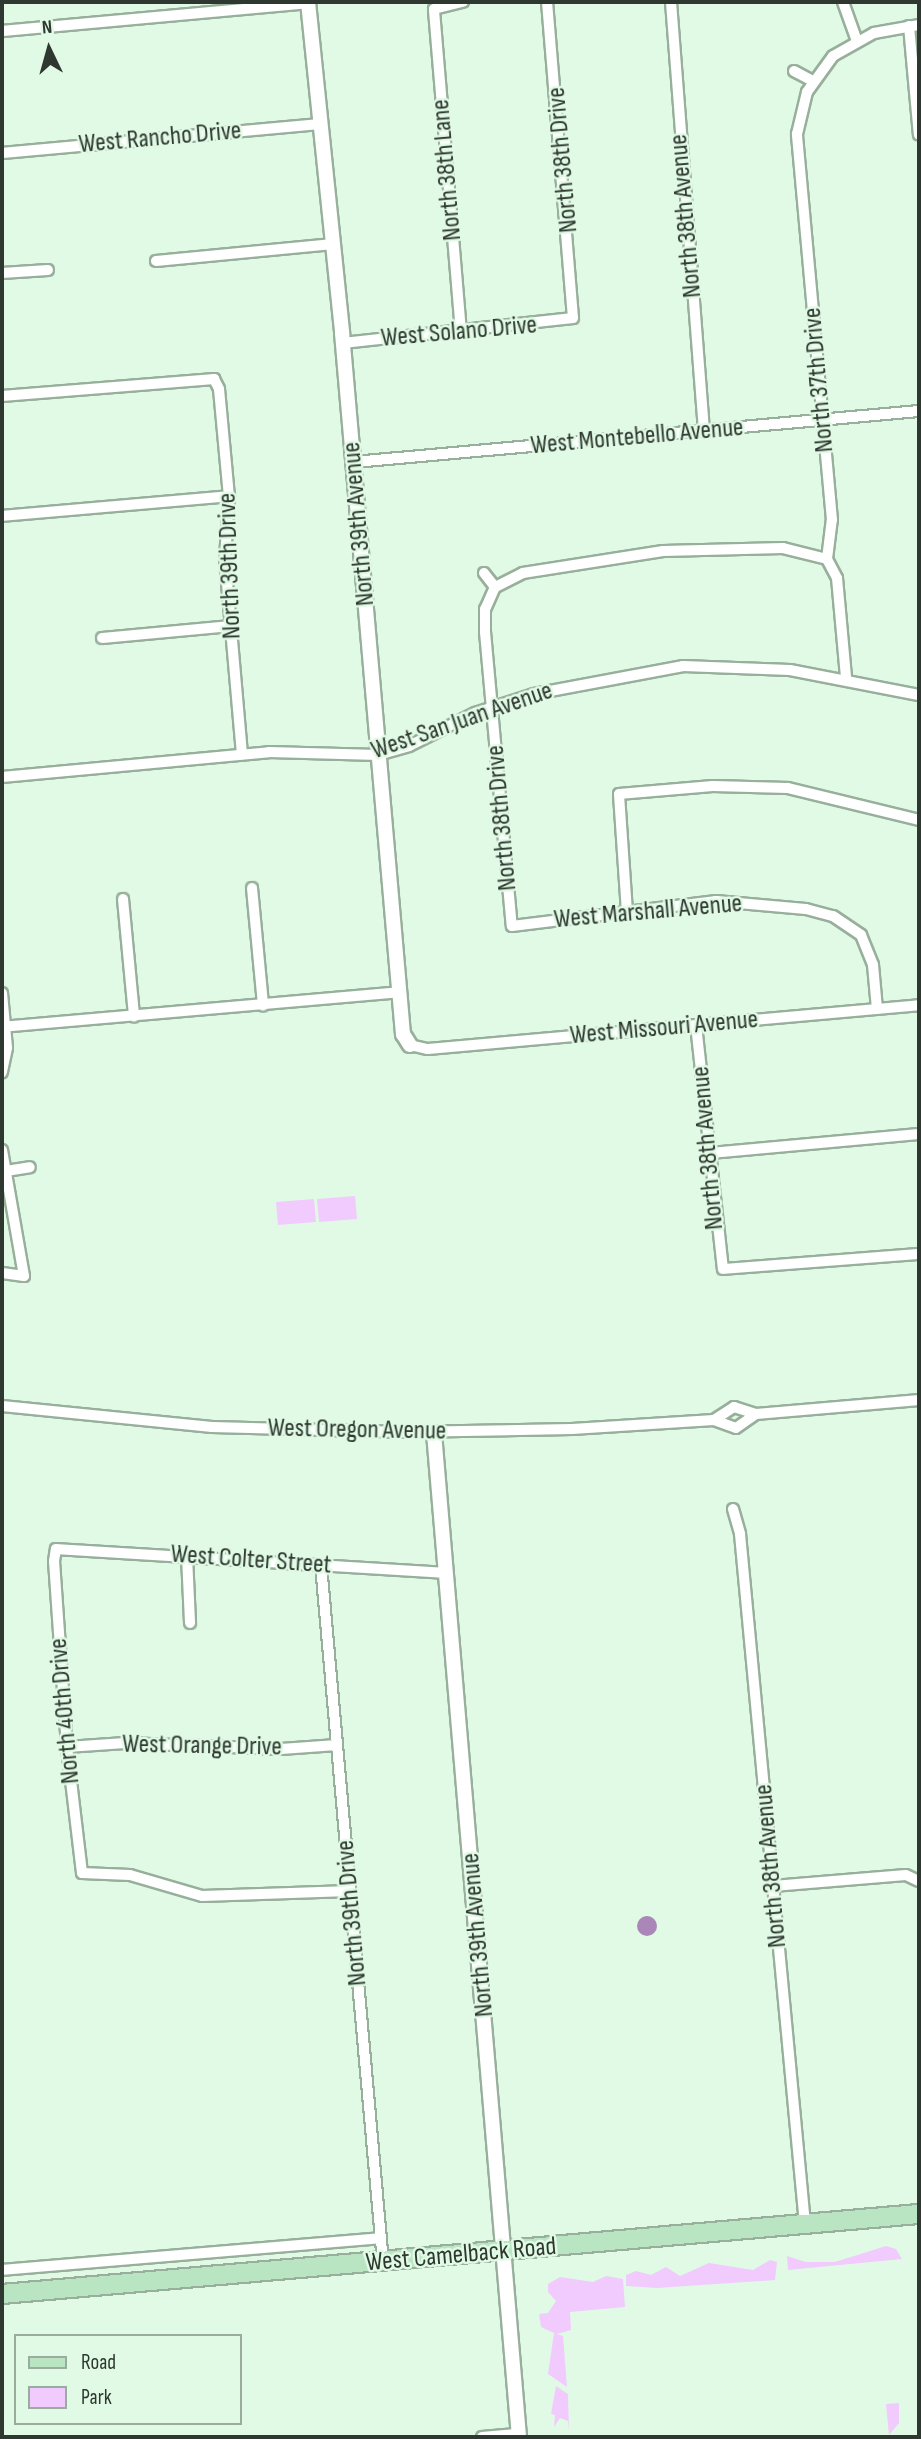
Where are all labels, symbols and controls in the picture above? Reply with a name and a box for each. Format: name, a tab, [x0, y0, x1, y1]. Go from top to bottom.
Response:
north arrow	[14, 14, 84, 84]
text: N	[41, 16, 53, 39]
street label: North 38th Drive	[541, 86, 585, 234]
street label: North 38th Lane	[425, 98, 469, 242]
street label: West Rancho Drive	[77, 115, 243, 161]
street label: North 38th Avenue	[663, 133, 709, 299]
street label: North 37th Drive	[797, 306, 841, 454]
street label: West Solano Drive	[380, 310, 538, 354]
street label: West Montebello Avenue	[529, 412, 745, 462]
street label: North 39th Avenue	[336, 441, 382, 607]
street label: North 39th Drive	[212, 492, 248, 640]
street label: West San Juan Avenue	[367, 675, 557, 767]
street label: North 38th Drive	[480, 744, 524, 892]
street label: West Marshall Avenue	[553, 888, 743, 936]
street label: West Missouri Avenue	[569, 1004, 759, 1052]
street label: North 38th Avenue	[685, 1065, 731, 1231]
street label: West Oregon Avenue	[267, 1413, 447, 1447]
street label: West Colter Street	[170, 1539, 332, 1581]
street label: North 40th Drive	[43, 1637, 87, 1785]
street label: West Orange Drive	[122, 1729, 282, 1763]
street label: North 38th Avenue	[748, 1783, 794, 1949]
street label: North 39th Drive	[330, 1839, 374, 1987]
street label: North 39th Avenue	[455, 1852, 501, 2018]
street label: West Camelback Road	[364, 2231, 558, 2279]
legend	[14, 2334, 242, 2425]
text: Road	[81, 2350, 116, 2375]
text: Park	[81, 2385, 112, 2410]

